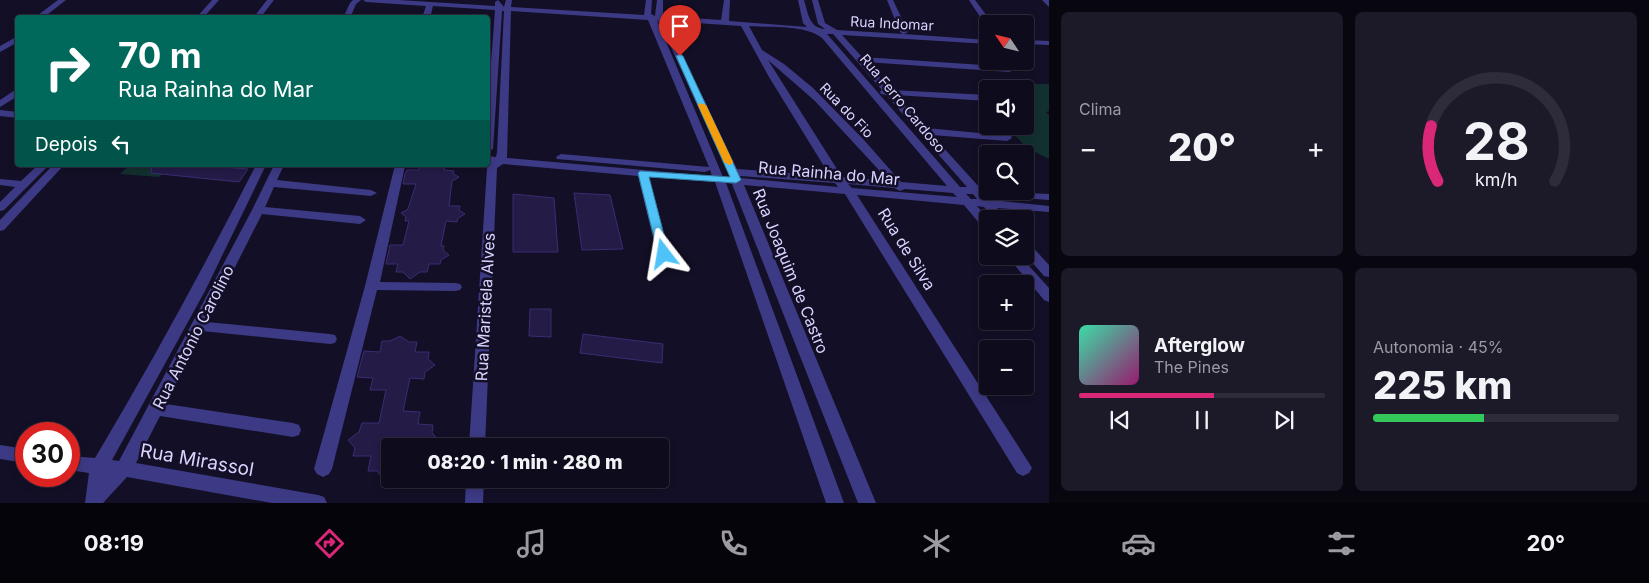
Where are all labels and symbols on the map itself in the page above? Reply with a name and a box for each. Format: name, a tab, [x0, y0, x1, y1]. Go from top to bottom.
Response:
pin	[659, 5, 701, 56]
street label: Rua Indomar	[850, 12, 934, 34]
north arrow	[979, 15, 1034, 70]
street label: Rua Ferro Cardoso	[857, 50, 949, 156]
street label: Rua do Fio	[817, 79, 877, 141]
street label: Rua Rainha do Mar	[757, 157, 901, 189]
street label: Rua Joaquim de Castro	[749, 186, 833, 356]
street label: Rua de Silva	[874, 204, 940, 294]
position arrow	[637, 227, 689, 279]
street label: Rua Maristela Alves	[471, 232, 499, 382]
street label: Rua Antonio Carolino	[148, 262, 238, 412]
speed limit sign: 30	[15, 422, 80, 487]
street label: Rua Mirassol	[138, 439, 256, 481]

